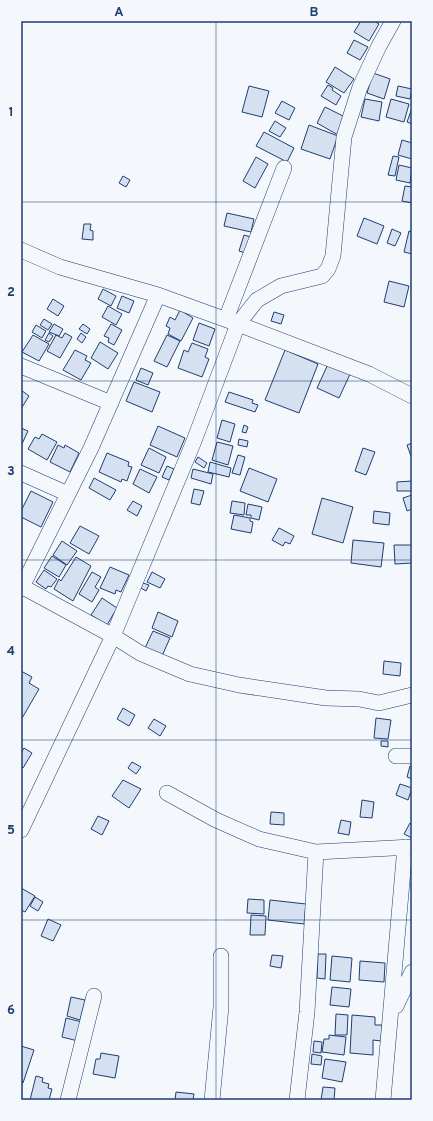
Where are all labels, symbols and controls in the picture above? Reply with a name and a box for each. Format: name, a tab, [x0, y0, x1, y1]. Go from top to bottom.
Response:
text: A	[114, 5, 124, 21]
text: B	[310, 5, 319, 21]
text: 1	[8, 105, 14, 121]
text: 2	[7, 285, 15, 301]
text: 3	[7, 464, 15, 480]
text: 4	[7, 644, 15, 660]
text: 5	[7, 823, 15, 839]
text: 6	[7, 1003, 15, 1019]

